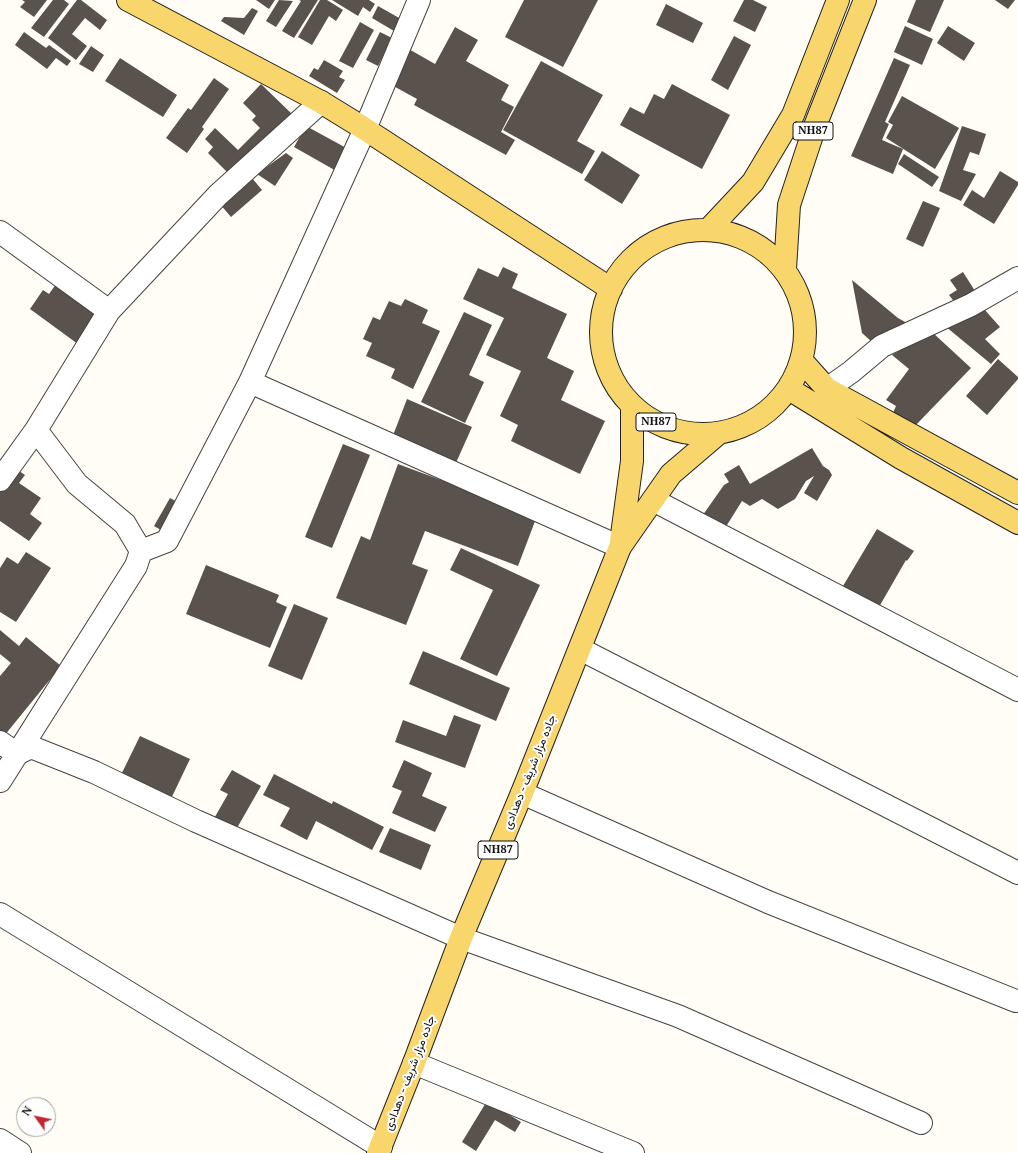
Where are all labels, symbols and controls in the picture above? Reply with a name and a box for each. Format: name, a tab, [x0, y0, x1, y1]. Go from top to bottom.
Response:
road number: NH87	[793, 122, 833, 140]
road number: NH87	[636, 413, 676, 431]
street label: جاده مزار شریف - دهدادی	[500, 713, 560, 831]
road number: NH87	[478, 841, 518, 859]
street label: جاده مزار شریف - دهدادی	[381, 1013, 439, 1133]
north arrow	[16, 1097, 56, 1137]
text: N	[18, 1103, 35, 1118]

